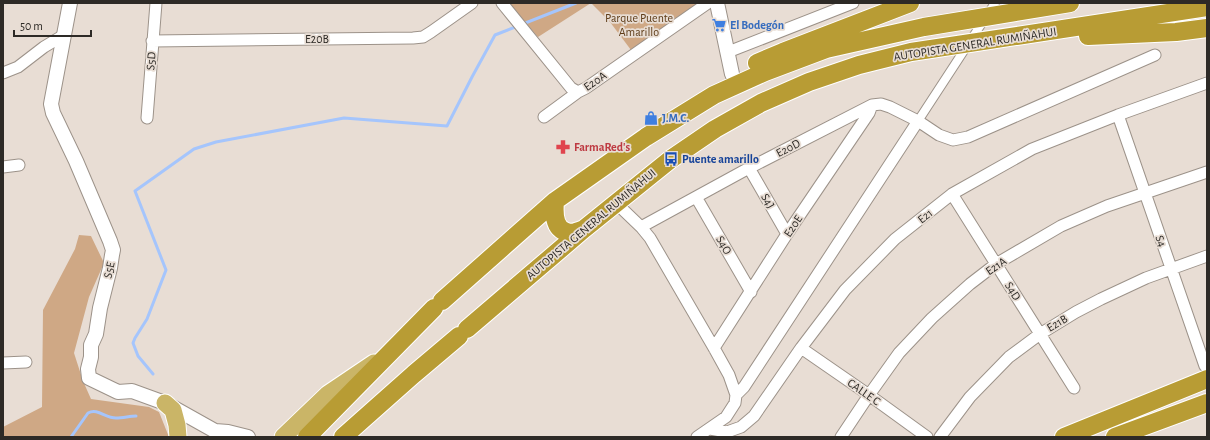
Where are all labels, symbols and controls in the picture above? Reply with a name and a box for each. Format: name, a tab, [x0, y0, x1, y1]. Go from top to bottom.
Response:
scale bar	[14, 12, 91, 38]
park label: Parque Puente Amarillo	[605, 12, 673, 38]
supermarket icon: El Bodegón	[711, 17, 727, 33]
place label: El Bodegón	[730, 19, 784, 31]
text: 50 m	[20, 20, 43, 32]
street label: AUTOPISTA GENERAL RUMIÑAHUI	[892, 23, 1057, 63]
street label: E20B	[305, 33, 329, 45]
street label: S5D	[144, 51, 158, 71]
street label: E20A	[581, 69, 609, 93]
shop icon: J.M.C.	[643, 110, 659, 126]
place label: J.M.C.	[662, 112, 690, 124]
street label: E20D	[774, 137, 802, 159]
pharmacy icon: FarmaRed's	[555, 139, 571, 155]
place label: FarmaRed's	[574, 141, 630, 153]
bus stop icon: Puente amarillo	[663, 151, 679, 167]
place label: Puente amarillo	[682, 153, 759, 165]
street label: AUTOPISTA GENERAL RUMIÑAHUI	[523, 165, 658, 281]
street label: S4J	[759, 191, 777, 211]
street label: E21	[915, 207, 935, 225]
street label: E20E	[781, 213, 805, 239]
street label: S4O	[714, 234, 734, 257]
street label: S4	[1153, 234, 1169, 249]
street label: E21A	[983, 255, 1009, 277]
street label: S5E	[101, 260, 117, 279]
street label: S4D	[1003, 280, 1023, 303]
street label: E21B	[1045, 312, 1069, 334]
street label: CALLE C	[845, 376, 883, 408]

